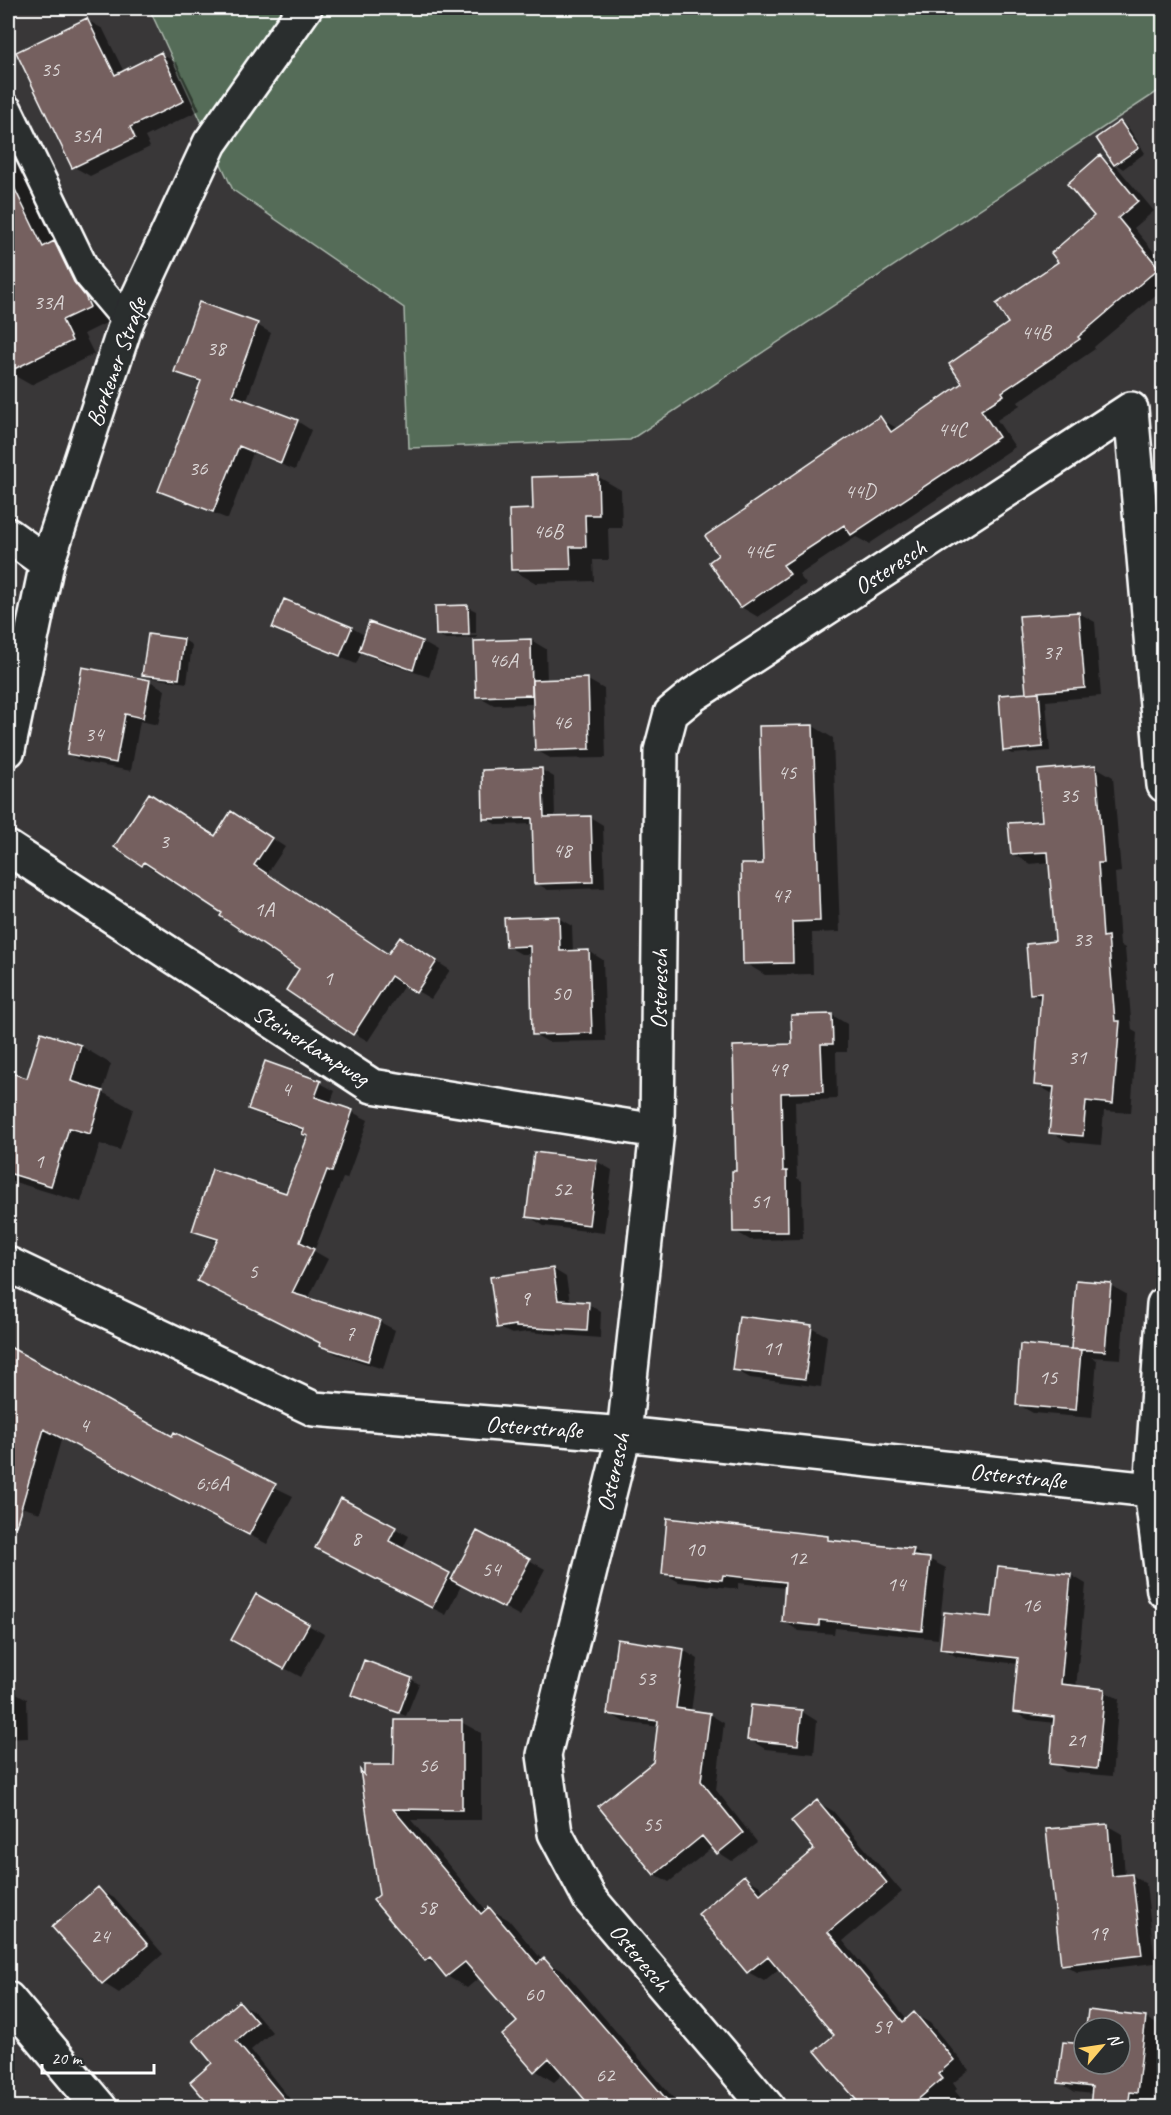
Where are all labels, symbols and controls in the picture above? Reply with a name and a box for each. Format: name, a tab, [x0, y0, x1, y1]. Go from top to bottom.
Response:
house number: 35	[41, 56, 61, 82]
house number: 35A	[71, 122, 102, 148]
house number: 33A	[33, 289, 64, 315]
street label: Borkener Straße	[79, 291, 154, 431]
house number: 44B	[1021, 319, 1053, 345]
house number: 38	[207, 335, 228, 361]
house number: 44C	[938, 416, 968, 442]
house number: 36	[189, 455, 208, 481]
house number: 44D	[844, 478, 877, 504]
house number: 46B	[533, 518, 565, 544]
street label: Osteresch	[848, 532, 933, 601]
house number: 44E	[744, 538, 777, 564]
house number: 37	[1043, 639, 1063, 665]
house number: 46A	[488, 647, 519, 673]
house number: 46	[553, 709, 572, 735]
house number: 34	[85, 721, 106, 747]
house number: 45	[778, 759, 798, 785]
house number: 35	[1060, 782, 1080, 808]
house number: 3	[159, 828, 170, 854]
house number: 48	[553, 837, 574, 863]
house number: 47	[772, 882, 792, 908]
house number: 1A	[254, 896, 275, 922]
house number: 33	[1073, 926, 1093, 952]
street label: Osteresch	[643, 948, 675, 1029]
house number: 1	[323, 965, 334, 991]
house number: 50	[552, 980, 572, 1006]
street label: Steinerkampweg	[247, 997, 377, 1094]
house number: 31	[1068, 1044, 1088, 1070]
house number: 49	[769, 1056, 789, 1082]
house number: 4	[281, 1076, 293, 1102]
house number: 1	[34, 1148, 45, 1174]
house number: 52	[553, 1176, 573, 1202]
house number: 51	[751, 1188, 771, 1214]
house number: 5	[248, 1258, 259, 1284]
house number: 9	[520, 1285, 531, 1311]
house number: 7	[345, 1320, 356, 1346]
house number: 11	[763, 1335, 783, 1361]
house number: 15	[1039, 1364, 1059, 1390]
street label: Osterstraße	[485, 1409, 585, 1445]
house number: 4	[79, 1412, 91, 1438]
street label: Osteresch	[589, 1429, 637, 1514]
street label: Osterstraße	[968, 1456, 1070, 1496]
house number: 6;6A	[195, 1470, 230, 1496]
house number: 8	[351, 1525, 363, 1551]
house number: 10	[686, 1536, 706, 1562]
house number: 12	[788, 1545, 808, 1571]
house number: 54	[482, 1556, 503, 1582]
house number: 14	[887, 1571, 908, 1597]
house number: 16	[1022, 1592, 1041, 1618]
house number: 53	[637, 1665, 657, 1691]
house number: 21	[1067, 1727, 1087, 1753]
house number: 56	[419, 1752, 438, 1778]
house number: 55	[643, 1811, 663, 1837]
house number: 58	[418, 1894, 439, 1920]
street label: Osteresch	[603, 1917, 678, 1998]
house number: 19	[1089, 1920, 1109, 1946]
house number: 24	[91, 1923, 112, 1949]
house number: 60	[525, 1981, 545, 2007]
house number: 59	[873, 2013, 893, 2039]
north arrow	[1072, 2016, 1132, 2076]
text: N	[1103, 2030, 1127, 2051]
scale bar	[42, 2037, 154, 2075]
text: 20 m	[51, 2047, 84, 2069]
house number: 62	[596, 2062, 616, 2088]

